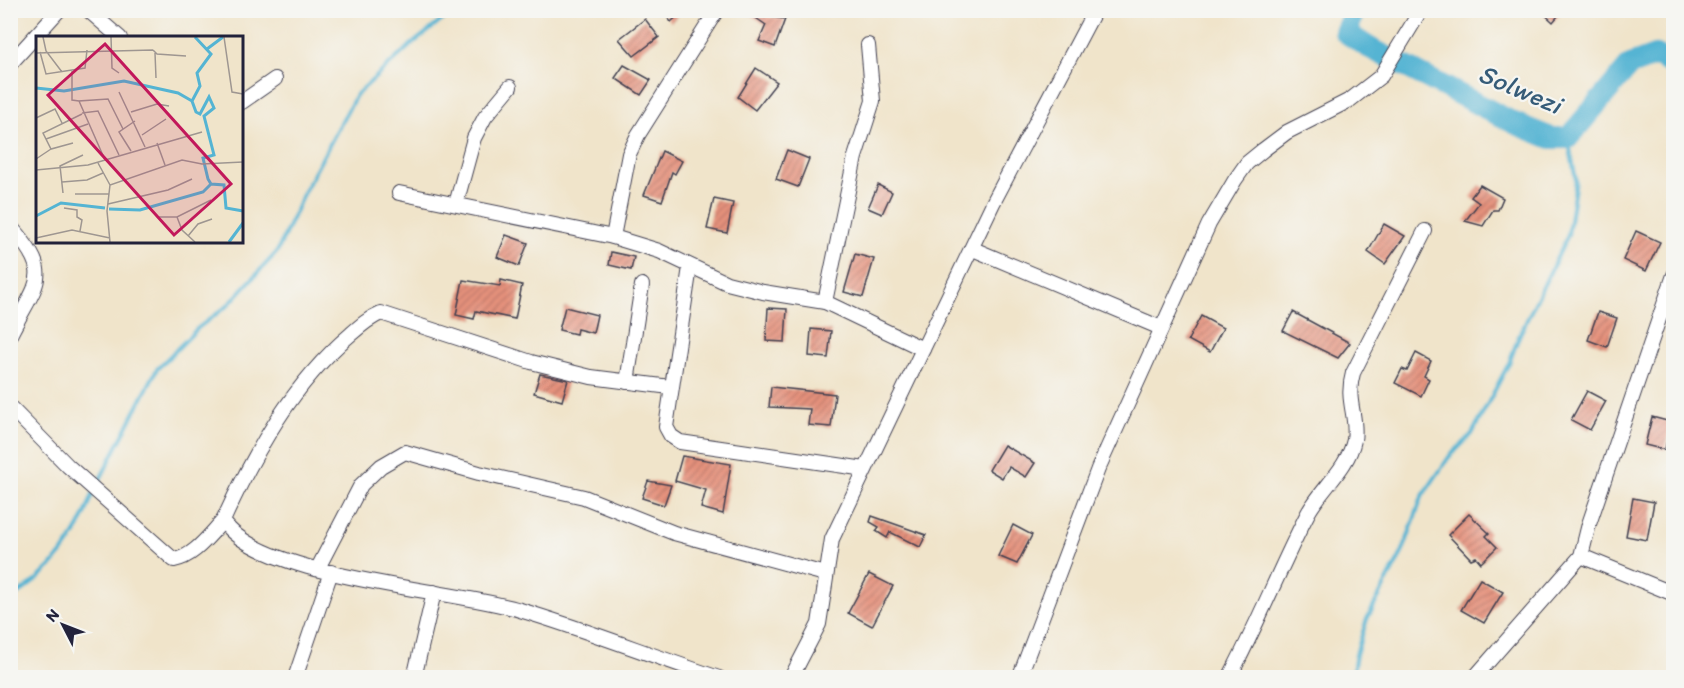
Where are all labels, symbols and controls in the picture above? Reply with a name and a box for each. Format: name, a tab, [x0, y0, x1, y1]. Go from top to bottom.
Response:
inset map	[36, 36, 243, 243]
water label: Solwezi	[1474, 56, 1570, 122]
north arrow	[33, 595, 93, 655]
text: N	[42, 605, 63, 626]

